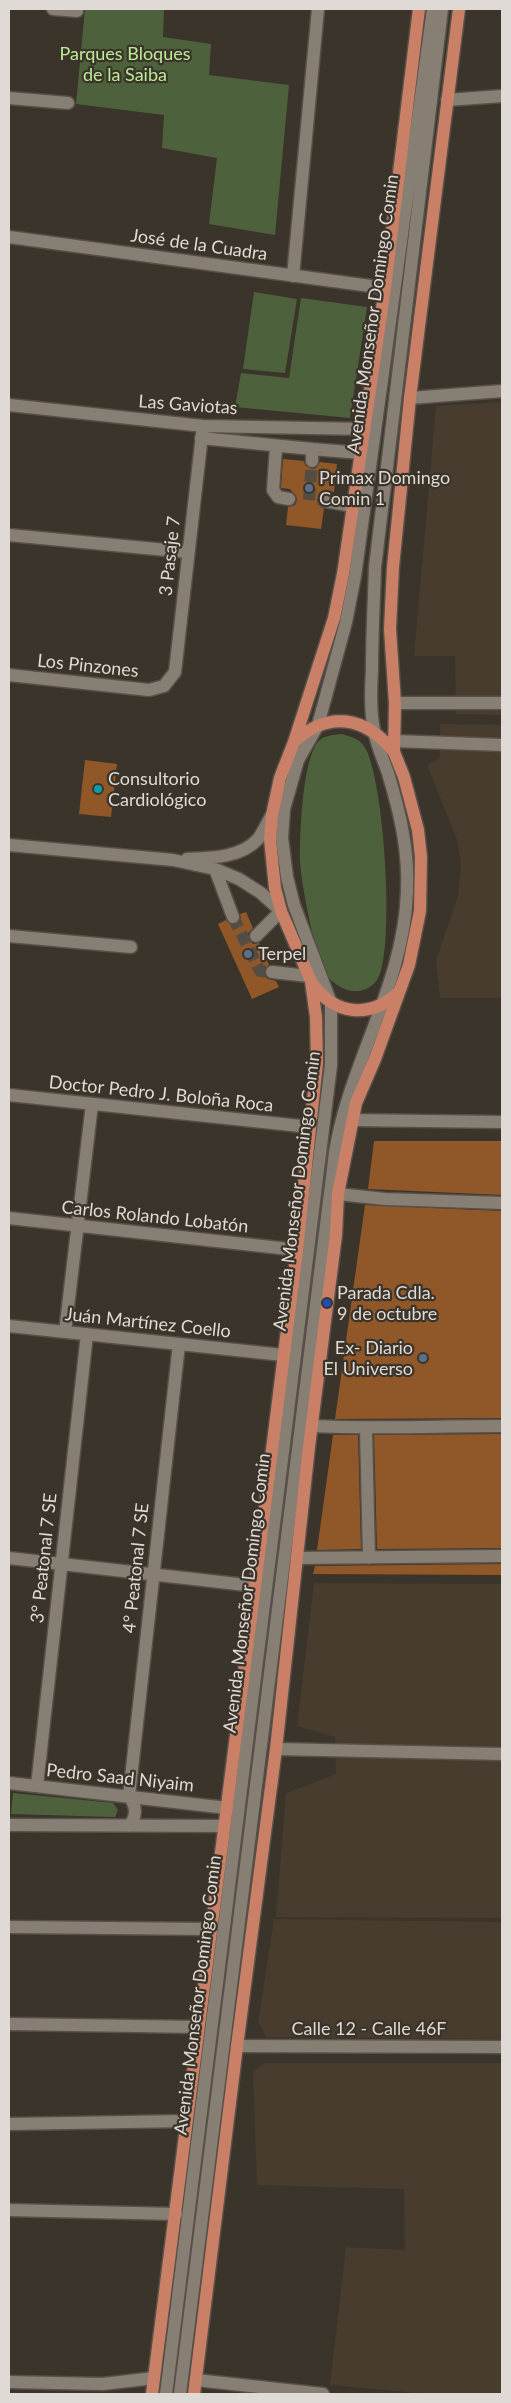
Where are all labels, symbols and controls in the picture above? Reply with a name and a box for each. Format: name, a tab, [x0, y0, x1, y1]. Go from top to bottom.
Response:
park label: Parques Bloques de la Saiba	[59, 43, 191, 86]
street label: Avenida Monseñor Domingo Comin	[343, 173, 403, 455]
street label: José de la Cuadra	[129, 225, 269, 265]
street label: Las Gaviotas	[138, 391, 238, 419]
place label: Primax Domingo Comin 1	[319, 467, 450, 509]
marker: Primax Domingo Comin 1	[303, 482, 315, 494]
street label: 3 Pasaje 7	[155, 515, 185, 597]
street label: Los Pinzones	[36, 650, 140, 682]
place label: Consultorio Cardiológico	[108, 768, 207, 811]
marker: Consultorio Cardiológico	[92, 783, 104, 795]
place label: Terpel	[258, 943, 306, 965]
marker: Terpel	[242, 948, 254, 960]
street label: Avenida Monseñor Domingo Comin	[269, 1050, 325, 1332]
street label: Doctor Pedro J. Boloña Roca	[48, 1071, 274, 1117]
street label: Carlos Rolando Lobatón	[61, 1196, 249, 1238]
place label: Parada Cdla. 9 de octubre	[337, 1282, 437, 1325]
marker: Parada Cdla. 9 de octubre	[321, 1297, 333, 1309]
street label: Juán Martínez Coello	[64, 1304, 232, 1342]
place label: Ex- Diario El Universo	[323, 1337, 413, 1380]
marker: Ex- Diario El Universo	[417, 1352, 429, 1364]
street label: Avenida Monseñor Domingo Comin	[219, 1452, 275, 1734]
street label: 3° Peatonal 7 SE	[26, 1492, 62, 1624]
street label: 4° Peatonal 7 SE	[118, 1502, 154, 1634]
street label: Pedro Saad Niyaim	[45, 1760, 195, 1796]
street label: Avenida Monseñor Domingo Comin	[170, 1854, 226, 2136]
street label: Calle 12 - Calle 46F	[292, 2018, 446, 2040]

